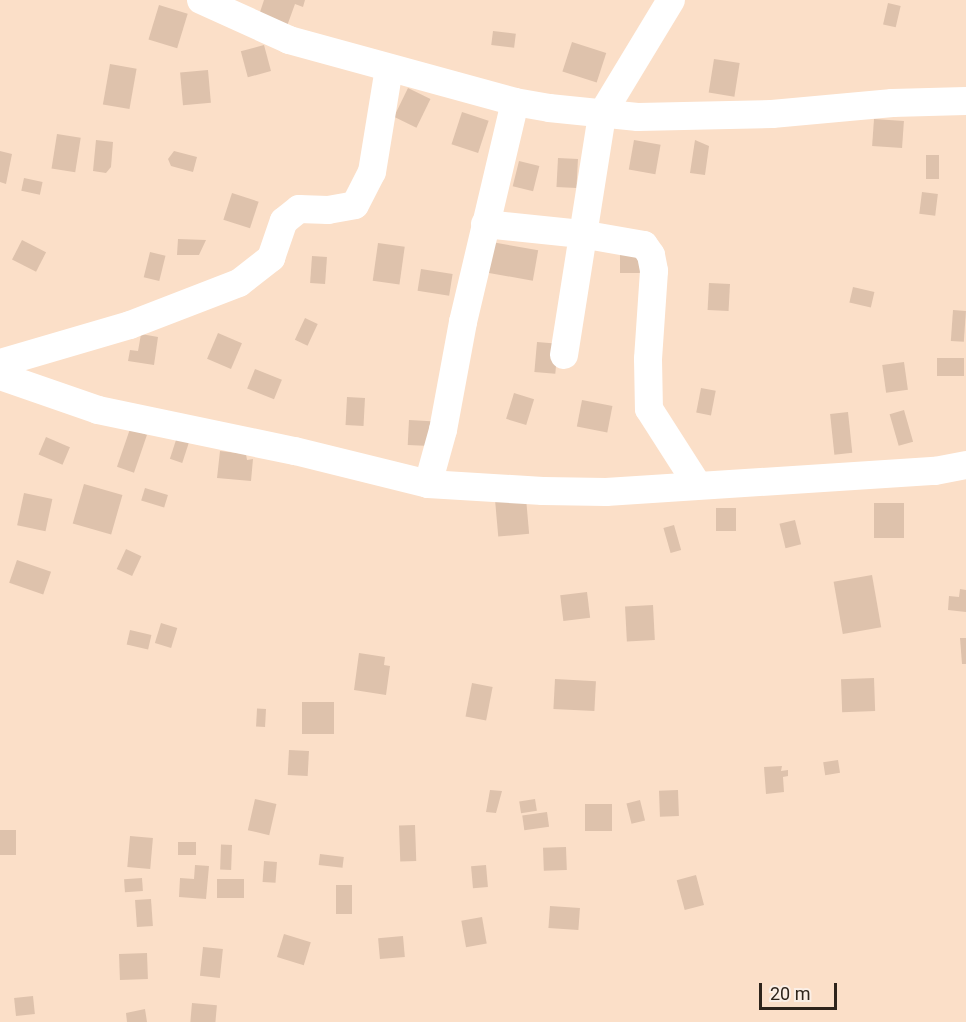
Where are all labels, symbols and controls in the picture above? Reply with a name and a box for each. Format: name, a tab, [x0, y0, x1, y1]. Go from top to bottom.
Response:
scale bar	[762, 971, 840, 1009]
text: 20 m	[770, 983, 810, 1004]

